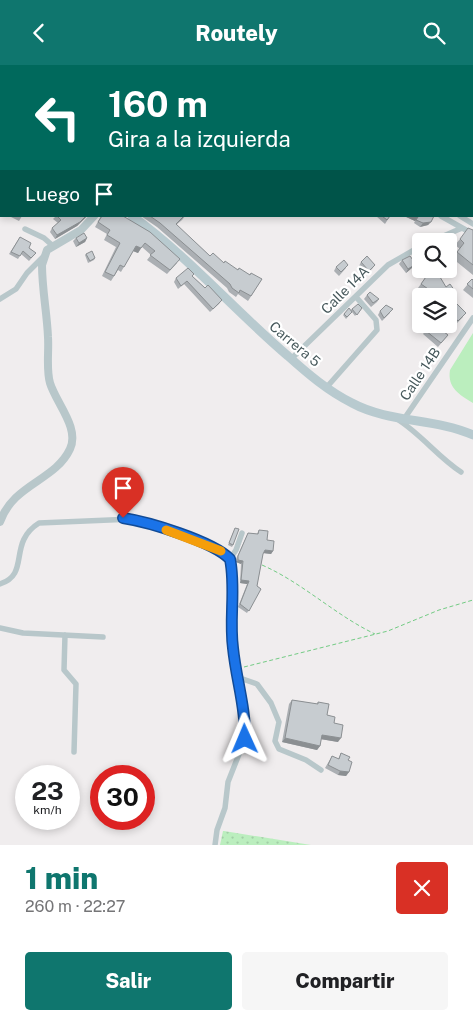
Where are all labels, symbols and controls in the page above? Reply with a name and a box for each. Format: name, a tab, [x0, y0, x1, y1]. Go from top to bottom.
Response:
icon: back	[25, 19, 53, 47]
icon: search	[420, 19, 448, 47]
text: Routely	[195, 20, 278, 46]
text: 160 m	[108, 84, 208, 125]
icon: left	[25, 85, 90, 150]
text: Gira a la izquierda	[108, 126, 291, 152]
icon: arrive	[90, 180, 118, 208]
text: Luego	[25, 183, 80, 205]
map controls	[412, 233, 457, 333]
button: search	[412, 233, 457, 278]
street label: Calle 14A	[318, 263, 372, 317]
button: layers	[412, 288, 457, 333]
street label: Carrera 5	[266, 318, 324, 370]
street label: Calle 14B	[396, 345, 444, 403]
pin	[102, 467, 144, 518]
icon: arrive	[109, 474, 137, 502]
position arrow	[218, 712, 270, 764]
speed limit sign: 30	[90, 765, 155, 830]
text: 23	[31, 776, 64, 806]
text: km/h	[33, 803, 62, 817]
text: 1 min	[25, 860, 98, 896]
button: close	[396, 862, 448, 914]
text: 260 m · 22:27	[25, 897, 125, 916]
button: Salir	[25, 952, 232, 1010]
button: Compartir	[242, 952, 448, 1010]

